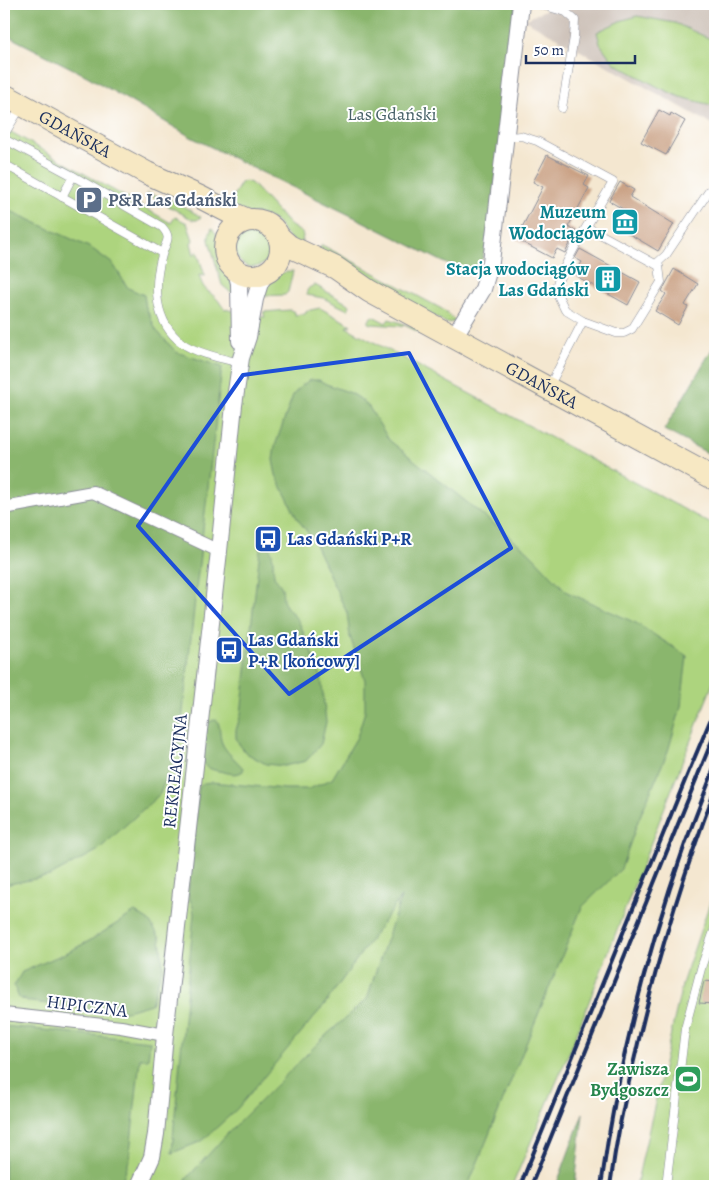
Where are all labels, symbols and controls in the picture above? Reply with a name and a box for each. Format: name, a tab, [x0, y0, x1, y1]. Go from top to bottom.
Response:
scale bar	[526, 32, 635, 64]
text: 50 m	[534, 40, 564, 60]
park label: Las Gdański	[347, 102, 437, 126]
street label: GDAŃSKA	[35, 104, 116, 163]
parking icon: P&R Las Gdański	[74, 185, 104, 215]
place label: P&R Las Gdański	[108, 188, 237, 212]
place label: Muzeum Wodociągów	[508, 200, 607, 245]
museum icon: Muzeum Wodociągów	[610, 207, 640, 237]
place label: Stacja wodociągów Las Gdański	[446, 257, 590, 302]
building icon: Stacja wodociągów Las Gdański	[593, 264, 623, 294]
street label: GDAŃSKA	[501, 356, 583, 415]
bus stop icon: Las Gdański P+R	[253, 524, 283, 554]
place label: Las Gdański P+R	[287, 527, 412, 551]
place label: Las Gdański P+R [końcowy]	[248, 628, 360, 673]
bus stop icon: Las Gdański P+R [końcowy]	[214, 635, 244, 665]
street label: REKREACYJNA	[157, 712, 193, 829]
street label: HIPICZNA	[45, 989, 129, 1023]
place label: Zawisza Bydgoszcz	[590, 1057, 669, 1102]
sports icon: Zawisza Bydgoszcz	[673, 1064, 703, 1094]

